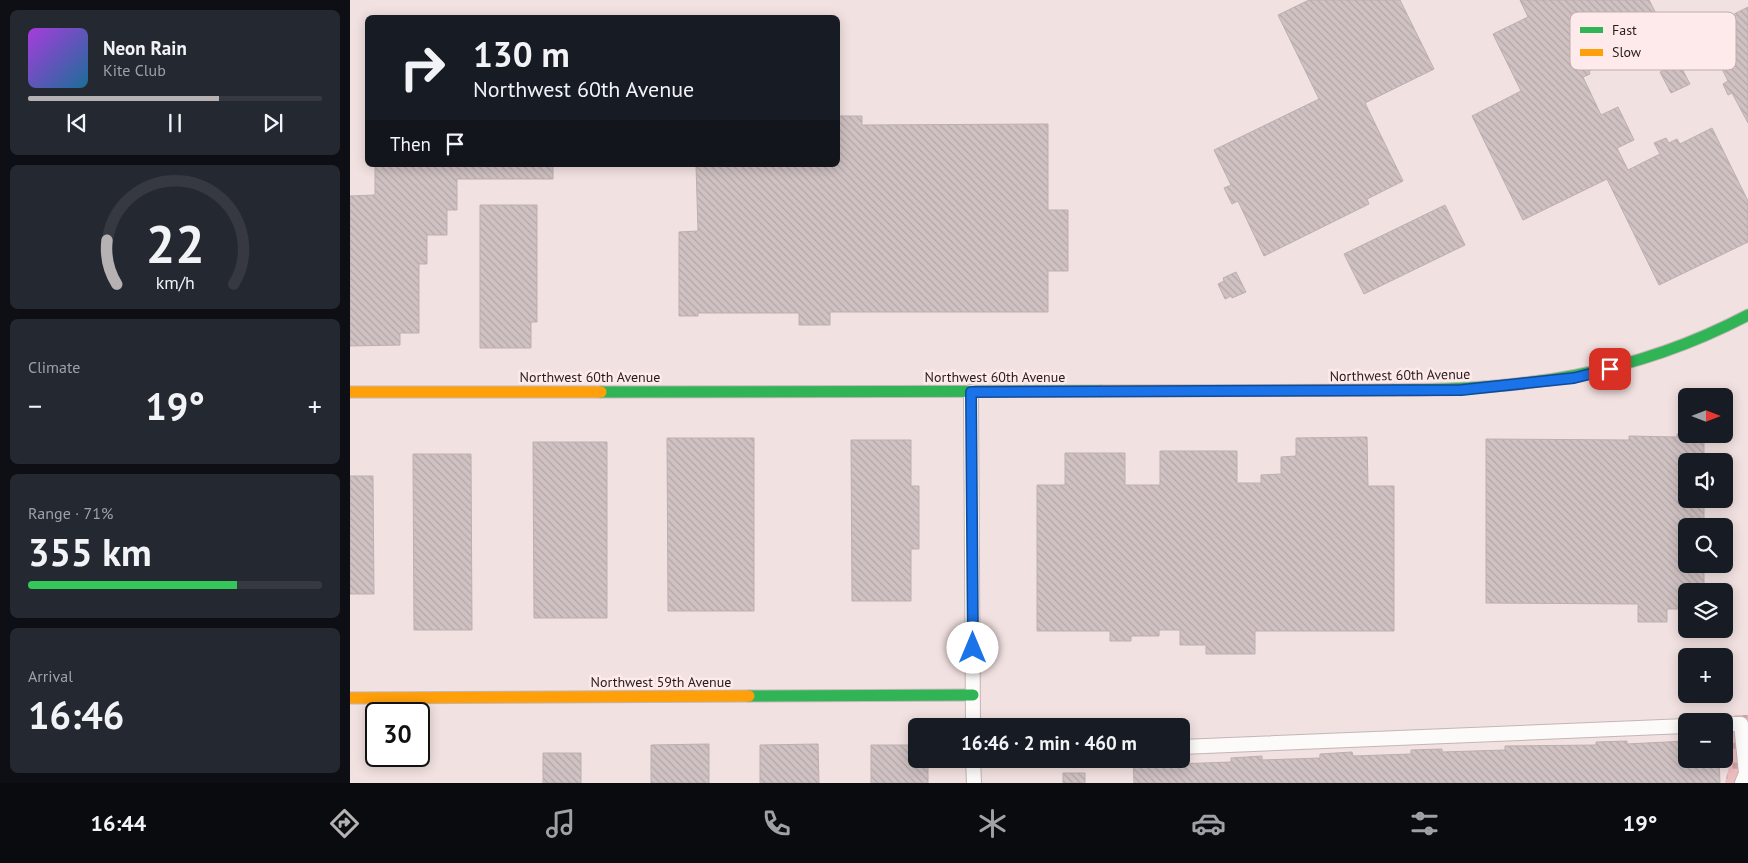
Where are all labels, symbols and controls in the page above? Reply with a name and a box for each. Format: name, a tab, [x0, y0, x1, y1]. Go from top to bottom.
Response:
legend	[1570, 12, 1736, 70]
text: Fast	[1612, 21, 1637, 39]
text: 130 m	[473, 31, 570, 77]
icon: right	[390, 35, 455, 100]
text: Neon Rain	[103, 36, 187, 60]
text: Slow	[1612, 43, 1642, 61]
text: Kite Club	[103, 60, 166, 80]
text: Northwest 60th Avenue	[473, 75, 694, 103]
icon: previous	[63, 109, 91, 137]
icon: pause	[161, 109, 189, 137]
icon: next	[259, 109, 287, 137]
icon: arrive	[441, 130, 469, 158]
text: Then	[390, 132, 431, 156]
text: 22	[146, 210, 204, 277]
text: km/h	[155, 271, 195, 294]
pin	[1589, 348, 1631, 390]
icon: arrive	[1596, 355, 1624, 383]
text: Climate	[28, 357, 80, 377]
street label: Northwest 60th Avenue	[1329, 365, 1471, 385]
street label: Northwest 60th Avenue	[520, 368, 660, 386]
street label: Northwest 60th Avenue	[925, 368, 1065, 386]
text: 19°	[145, 381, 205, 430]
text: −	[28, 387, 42, 424]
text: +	[308, 387, 322, 424]
north arrow	[1678, 388, 1732, 442]
map controls	[1678, 388, 1733, 768]
button: sound	[1678, 453, 1733, 508]
text: Range · 71%	[28, 503, 113, 523]
button: search	[1678, 518, 1733, 573]
text: 355 km	[28, 527, 152, 576]
button: layers	[1678, 583, 1733, 638]
position arrow	[946, 621, 998, 673]
button: +	[1678, 648, 1733, 703]
text: Arrival	[28, 666, 73, 686]
street label: Northwest 59th Avenue	[591, 673, 731, 691]
text: 16:46	[28, 690, 124, 739]
speed limit sign: 30	[365, 702, 430, 767]
button: −	[1678, 713, 1733, 768]
text: 16:46 · 2 min · 460 m	[961, 731, 1137, 755]
icon: directions	[327, 806, 362, 841]
icon: music	[543, 806, 578, 841]
icon: phone	[759, 806, 794, 841]
icon: climate	[975, 806, 1010, 841]
icon: car	[1191, 806, 1226, 841]
icon: filters	[1407, 806, 1442, 841]
text: 16:44	[90, 809, 146, 837]
text: 19°	[1623, 809, 1657, 837]

